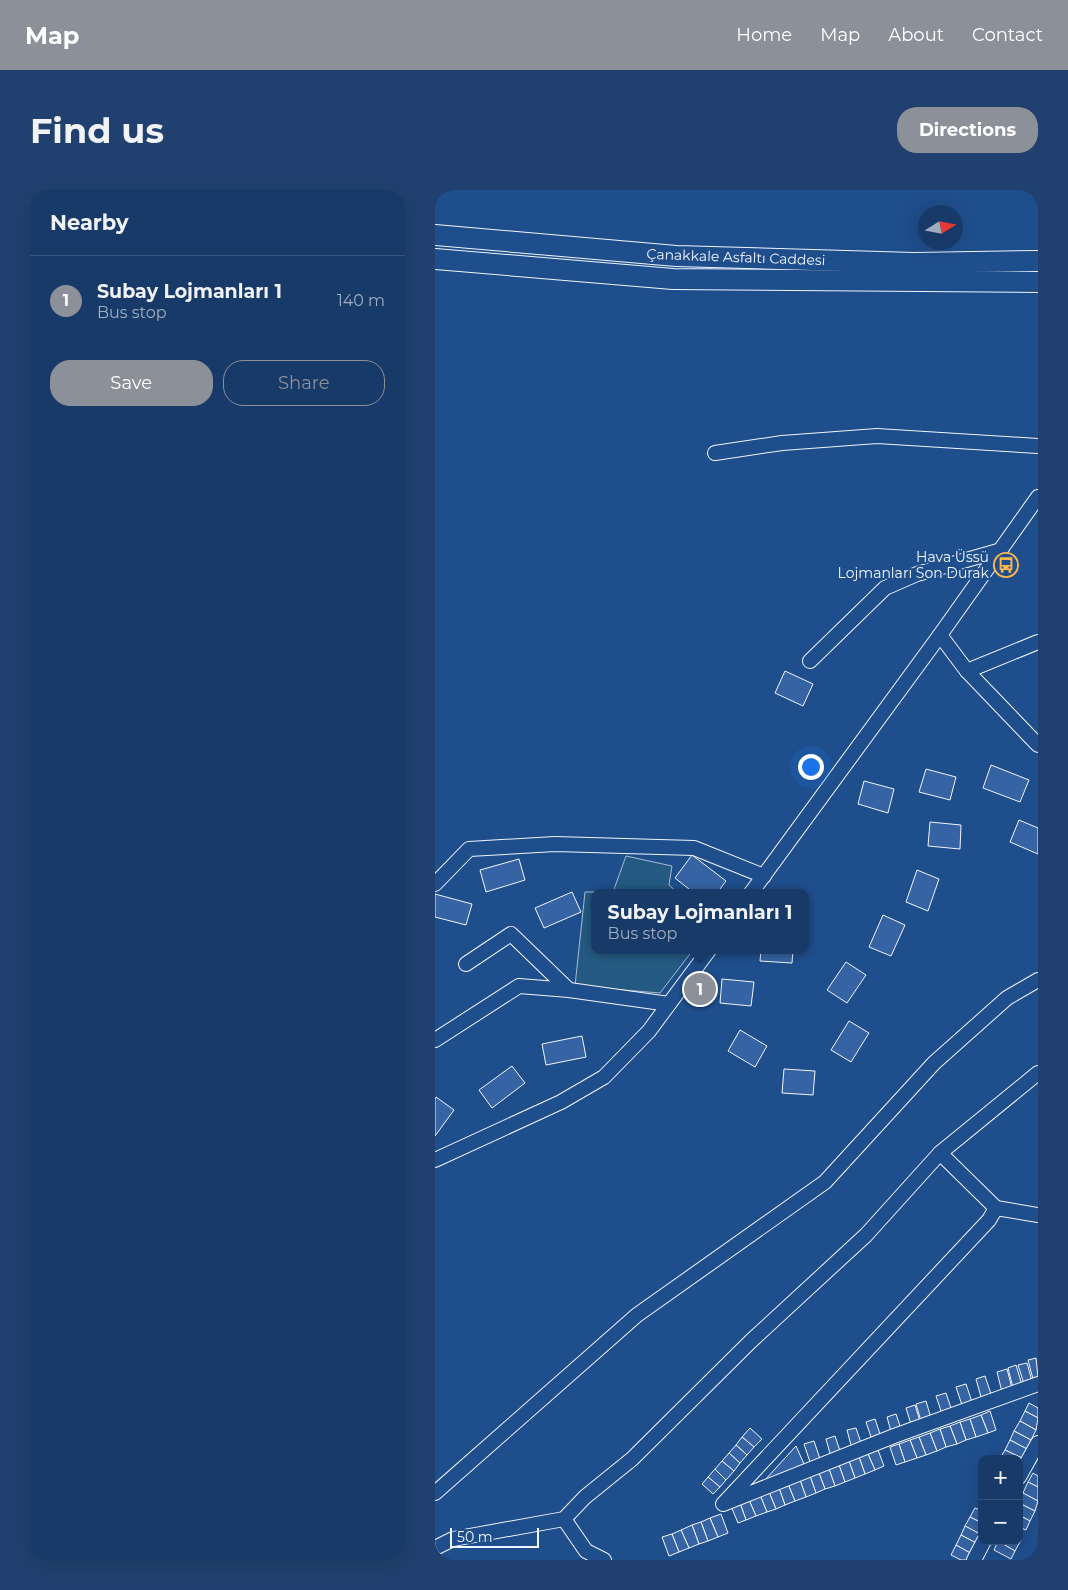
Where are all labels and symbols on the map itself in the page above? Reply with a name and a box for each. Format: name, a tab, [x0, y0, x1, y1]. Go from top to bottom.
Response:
north arrow	[918, 205, 963, 250]
street label: Çanakkale Asfaltı Caddesi	[646, 245, 826, 269]
place label: Hava Üssü Lojmanları Son Durak	[838, 548, 990, 582]
bus stop icon: Hava Üssü Lojmanları Son Durak	[993, 552, 1019, 578]
your location	[798, 754, 824, 780]
pin: 1	[684, 970, 716, 1008]
scale bar	[450, 1525, 539, 1548]

